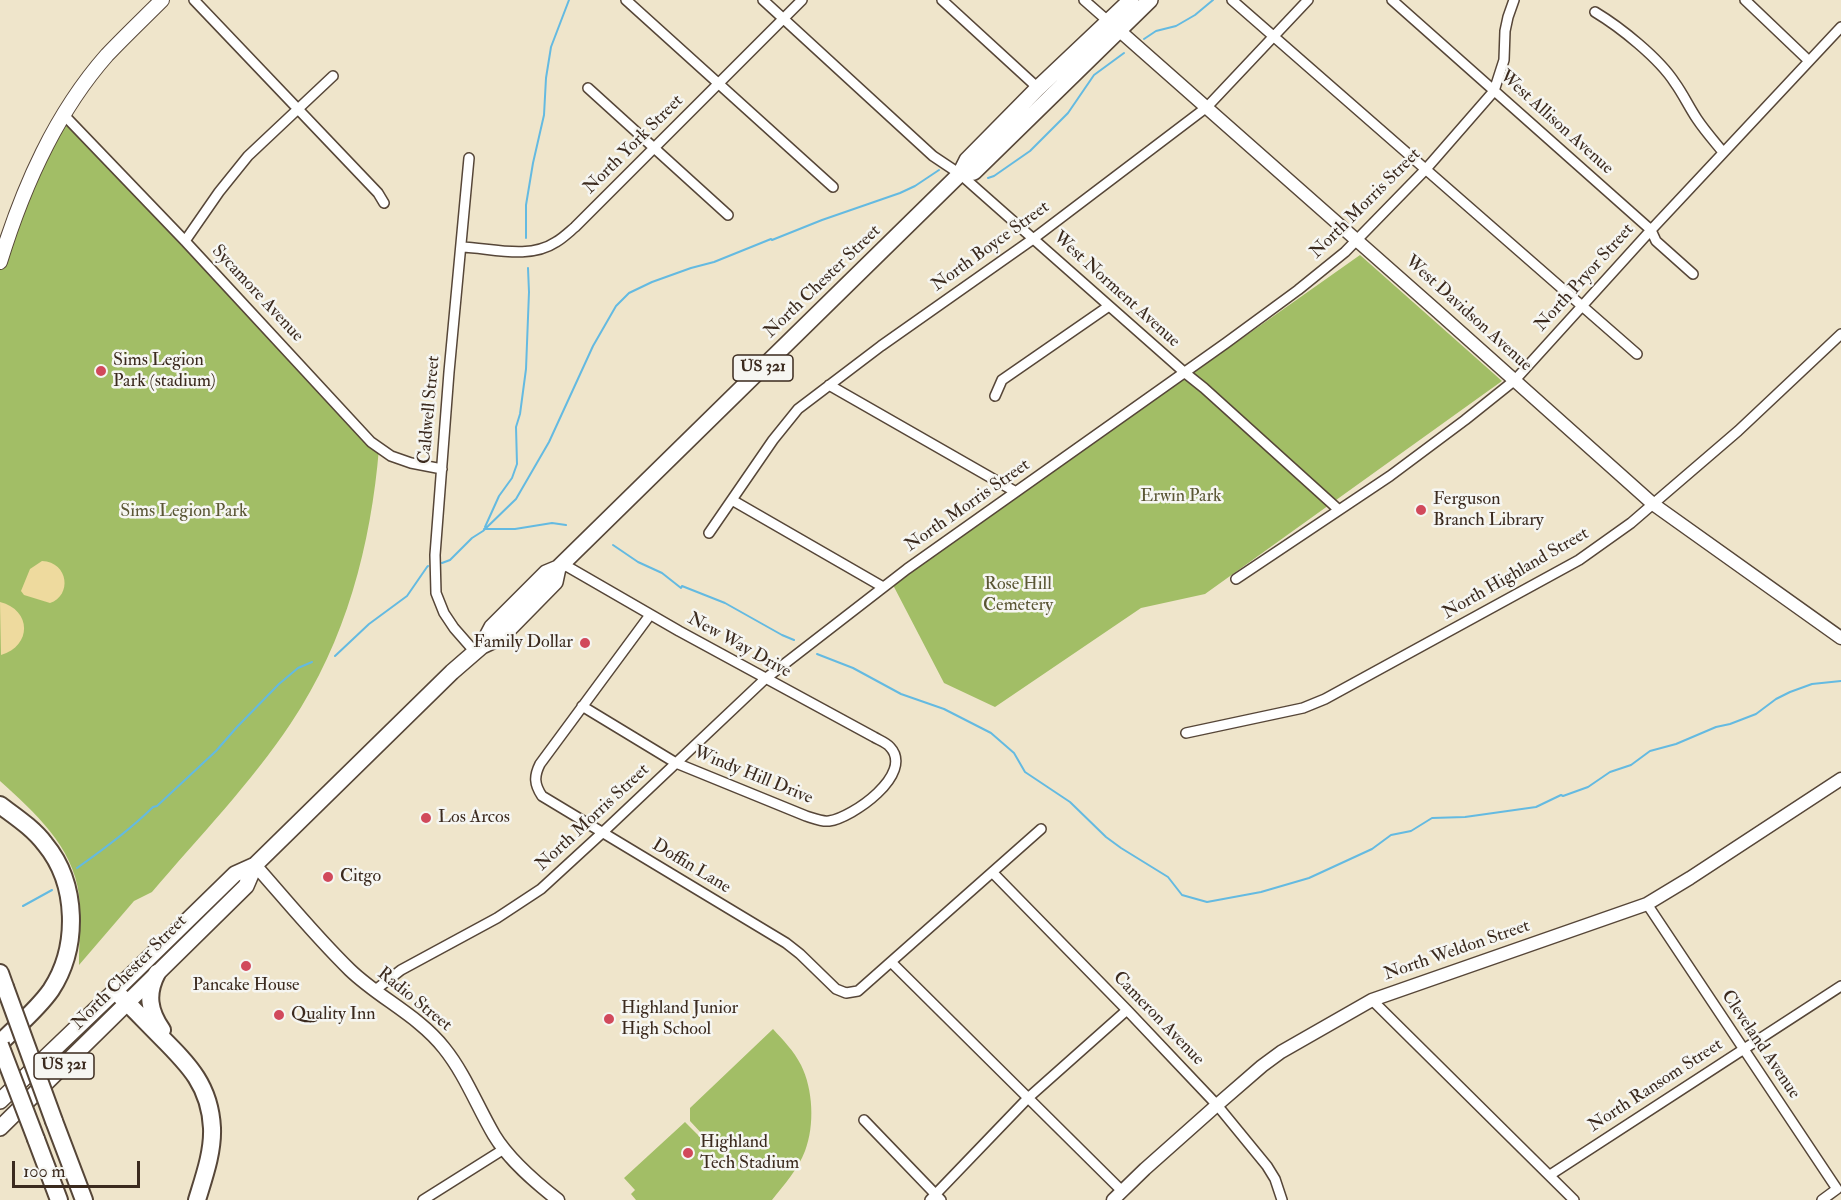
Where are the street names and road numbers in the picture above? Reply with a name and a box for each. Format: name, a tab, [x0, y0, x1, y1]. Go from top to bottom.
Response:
street label: West Allison Avenue	[1495, 66, 1617, 180]
street label: North York Street	[580, 91, 688, 199]
street label: North Morris Street	[1306, 144, 1426, 264]
street label: North Boyce Street	[928, 197, 1054, 297]
street label: North Pryor Street	[1531, 220, 1639, 336]
street label: North Chester Street	[760, 221, 886, 343]
street label: West Norment Avenue	[1048, 227, 1184, 353]
street label: Sycamore Avenue	[206, 241, 308, 347]
street label: West Davidson Avenue	[1400, 251, 1536, 377]
street label: Caldwell Street	[415, 355, 445, 465]
road number: US 321	[733, 355, 793, 381]
street label: North Morris Street	[901, 455, 1035, 557]
street label: North Highland Street	[1439, 523, 1593, 625]
street label: New Way Drive	[683, 609, 795, 683]
street label: Windy Hill Drive	[690, 742, 816, 810]
street label: North Morris Street	[532, 760, 654, 876]
street label: Doffin Lane	[648, 835, 734, 899]
street label: North Chester Street	[68, 911, 192, 1035]
street label: North Weldon Street	[1381, 916, 1533, 986]
street label: Radio Street	[372, 963, 456, 1037]
street label: Cameron Avenue	[1108, 967, 1208, 1071]
street label: Cleveland Avenue	[1716, 987, 1804, 1103]
street label: North Ransom Street	[1585, 1035, 1727, 1137]
road number: US 321	[34, 1053, 94, 1079]

